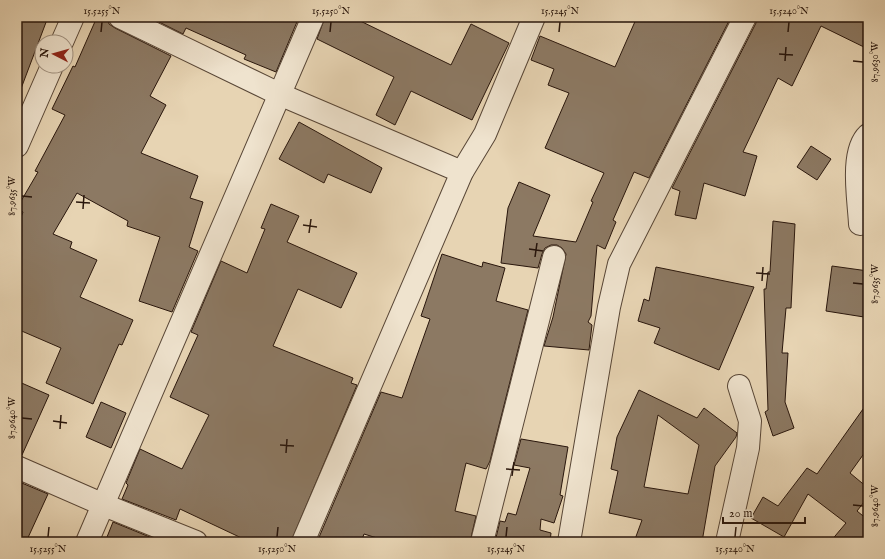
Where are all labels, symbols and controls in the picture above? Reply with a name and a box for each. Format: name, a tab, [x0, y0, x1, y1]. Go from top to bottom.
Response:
text: 15.5255°N	[84, 5, 121, 18]
text: 15.5250°N	[312, 5, 350, 18]
text: 15.5245°N	[541, 5, 579, 18]
text: 15.5240°N	[769, 5, 809, 18]
north arrow	[34, 34, 74, 74]
text: 87.9630°W	[869, 41, 882, 82]
text: N	[37, 47, 53, 60]
text: 87.9635°W	[6, 176, 19, 216]
text: 87.9635°W	[869, 264, 882, 304]
text: 87.9640°W	[6, 397, 19, 439]
text: 87.9640°W	[869, 485, 882, 527]
scale bar	[723, 499, 805, 525]
text: 20 m	[729, 506, 752, 521]
text: 15.5255°N	[30, 543, 67, 556]
text: 15.5250°N	[258, 543, 296, 556]
text: 15.5245°N	[487, 543, 525, 556]
text: 15.5240°N	[715, 543, 755, 556]

